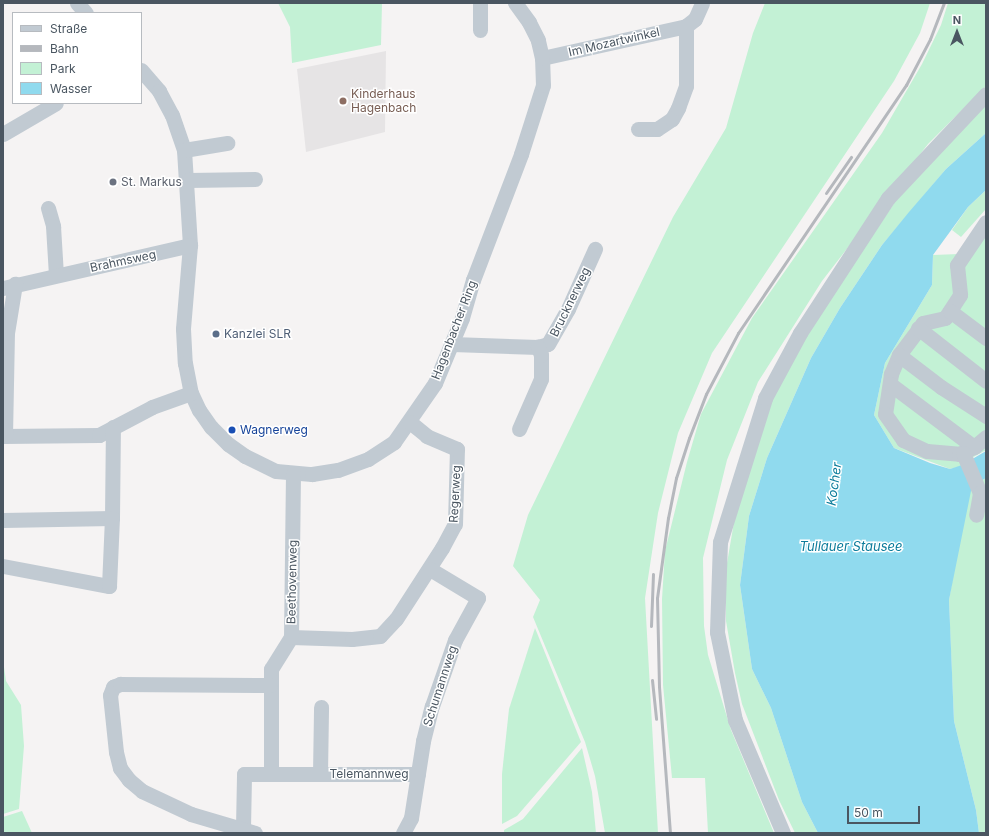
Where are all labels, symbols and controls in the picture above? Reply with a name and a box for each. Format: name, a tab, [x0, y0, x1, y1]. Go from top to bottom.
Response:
legend	[12, 12, 142, 104]
north arrow	[937, 12, 977, 52]
text: N	[953, 13, 961, 27]
text: Straße	[50, 21, 87, 36]
street label: Im Mozartwinkel	[567, 25, 661, 59]
text: Bahn	[50, 41, 79, 56]
text: Park	[50, 61, 76, 76]
text: Wasser	[50, 81, 92, 96]
place label: Kinderhaus Hagenbach	[351, 87, 416, 115]
marker: Kinderhaus Hagenbach	[338, 96, 348, 106]
place label: St. Markus	[121, 175, 182, 189]
marker: St. Markus	[108, 177, 118, 187]
street label: Brahmsweg	[89, 247, 157, 275]
street label: Brucknerweg	[547, 265, 593, 339]
street label: Hagenbacher Ring	[428, 278, 480, 382]
place label: Kanzlei SLR	[224, 327, 291, 341]
marker: Kanzlei SLR	[211, 329, 221, 339]
place label: Wagnerweg	[240, 423, 308, 437]
marker: Wagnerweg	[227, 425, 237, 435]
water label: Kocher	[823, 461, 845, 507]
street label: Regerweg	[446, 465, 464, 523]
water label: Tullauer Stausee	[799, 538, 903, 554]
street label: Beethovenweg	[284, 540, 300, 624]
street label: Schumannweg	[420, 644, 460, 728]
street label: Telemannweg	[329, 767, 409, 781]
scale bar	[849, 798, 922, 824]
text: 50 m	[854, 805, 883, 820]

